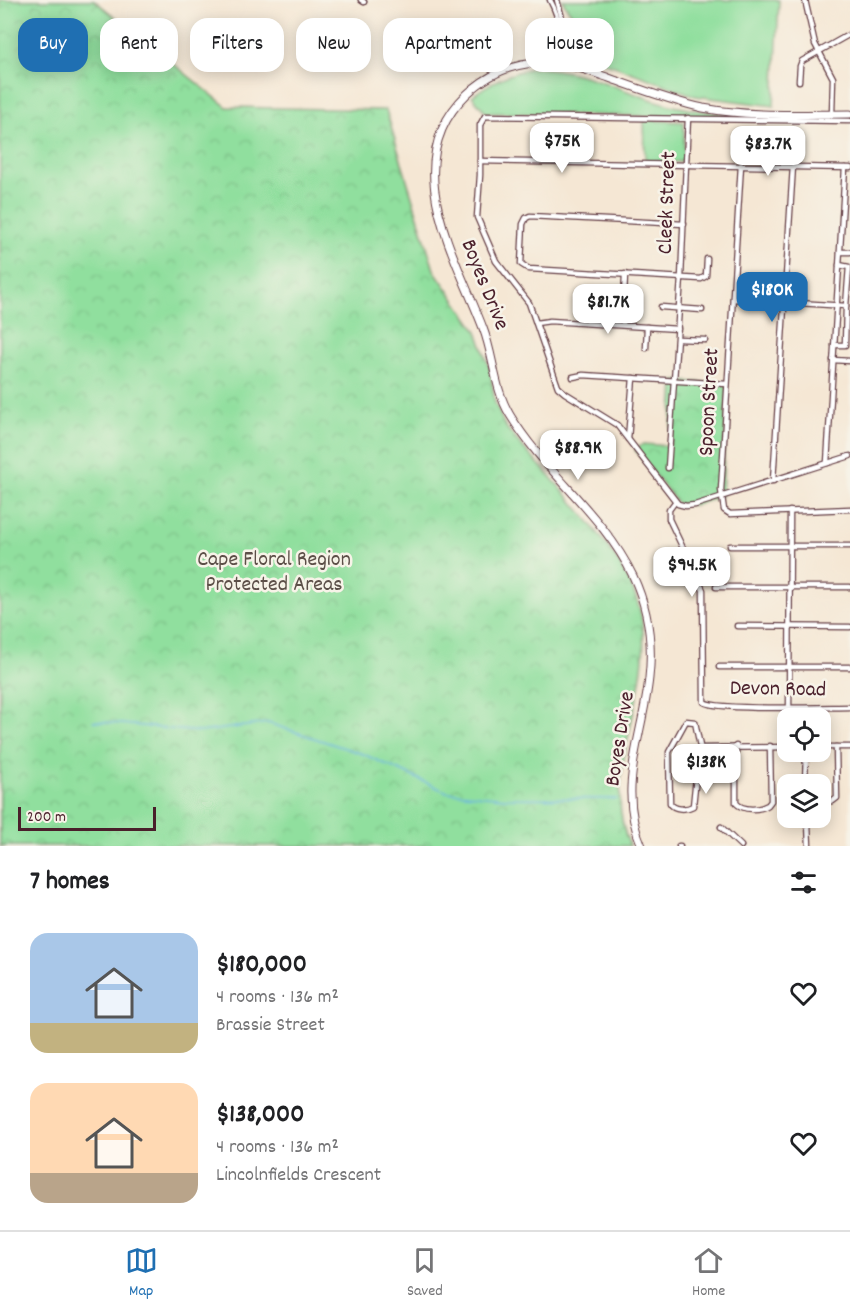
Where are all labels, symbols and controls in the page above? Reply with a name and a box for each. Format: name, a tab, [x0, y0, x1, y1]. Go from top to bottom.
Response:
chip: Buy	[18, 18, 88, 72]
chip: Rent	[100, 18, 178, 72]
chip: Filters	[190, 18, 284, 72]
chip: New	[296, 18, 371, 72]
chip: Apartment	[383, 18, 513, 72]
chip: House	[525, 18, 614, 72]
pin: $75K	[526, 123, 598, 174]
pin: $83.7K	[719, 126, 817, 177]
text: $75K	[544, 128, 580, 156]
text: $83.7K	[744, 131, 792, 159]
street label: Cleek Street	[651, 151, 685, 255]
street label: Boyes Drive	[452, 235, 516, 335]
pin: $180K	[730, 272, 814, 323]
text: $180K	[751, 277, 793, 305]
pin: $81.7K	[559, 284, 657, 335]
text: $81.7K	[587, 289, 629, 317]
street label: Spoon Street	[692, 347, 728, 457]
pin: $88.9K	[529, 430, 627, 481]
text: $88.9K	[554, 435, 602, 463]
park label: Cape Floral Region Protected Areas	[197, 545, 351, 601]
pin: $94.5K	[643, 547, 741, 598]
text: $94.5K	[667, 552, 717, 580]
street label: Devon Road	[730, 674, 826, 706]
street label: Boyes Drive	[598, 689, 644, 789]
map controls	[777, 708, 831, 828]
button: locate	[777, 708, 831, 762]
pin: $138K	[664, 744, 748, 795]
text: $138K	[686, 749, 726, 777]
button: layers	[777, 774, 831, 828]
scale bar	[18, 804, 156, 832]
text: 200 m	[27, 806, 66, 829]
text: 7 homes	[30, 864, 110, 901]
icon: filters	[787, 866, 820, 899]
text: $180,000	[216, 947, 307, 984]
icon: home	[78, 957, 150, 1029]
icon: heart	[787, 977, 820, 1010]
text: 4 rooms · 136 m²	[216, 984, 339, 1012]
text: Brassie Street	[216, 1012, 325, 1040]
text: $138,000	[216, 1097, 304, 1134]
icon: home	[78, 1107, 150, 1179]
icon: heart	[787, 1127, 820, 1160]
text: 4 rooms · 136 m²	[216, 1134, 339, 1162]
text: Lincolnfields Crescent	[216, 1162, 381, 1190]
tab: Map	[125, 1244, 158, 1303]
tab: Saved	[407, 1244, 443, 1303]
tab: Home	[692, 1244, 725, 1303]

